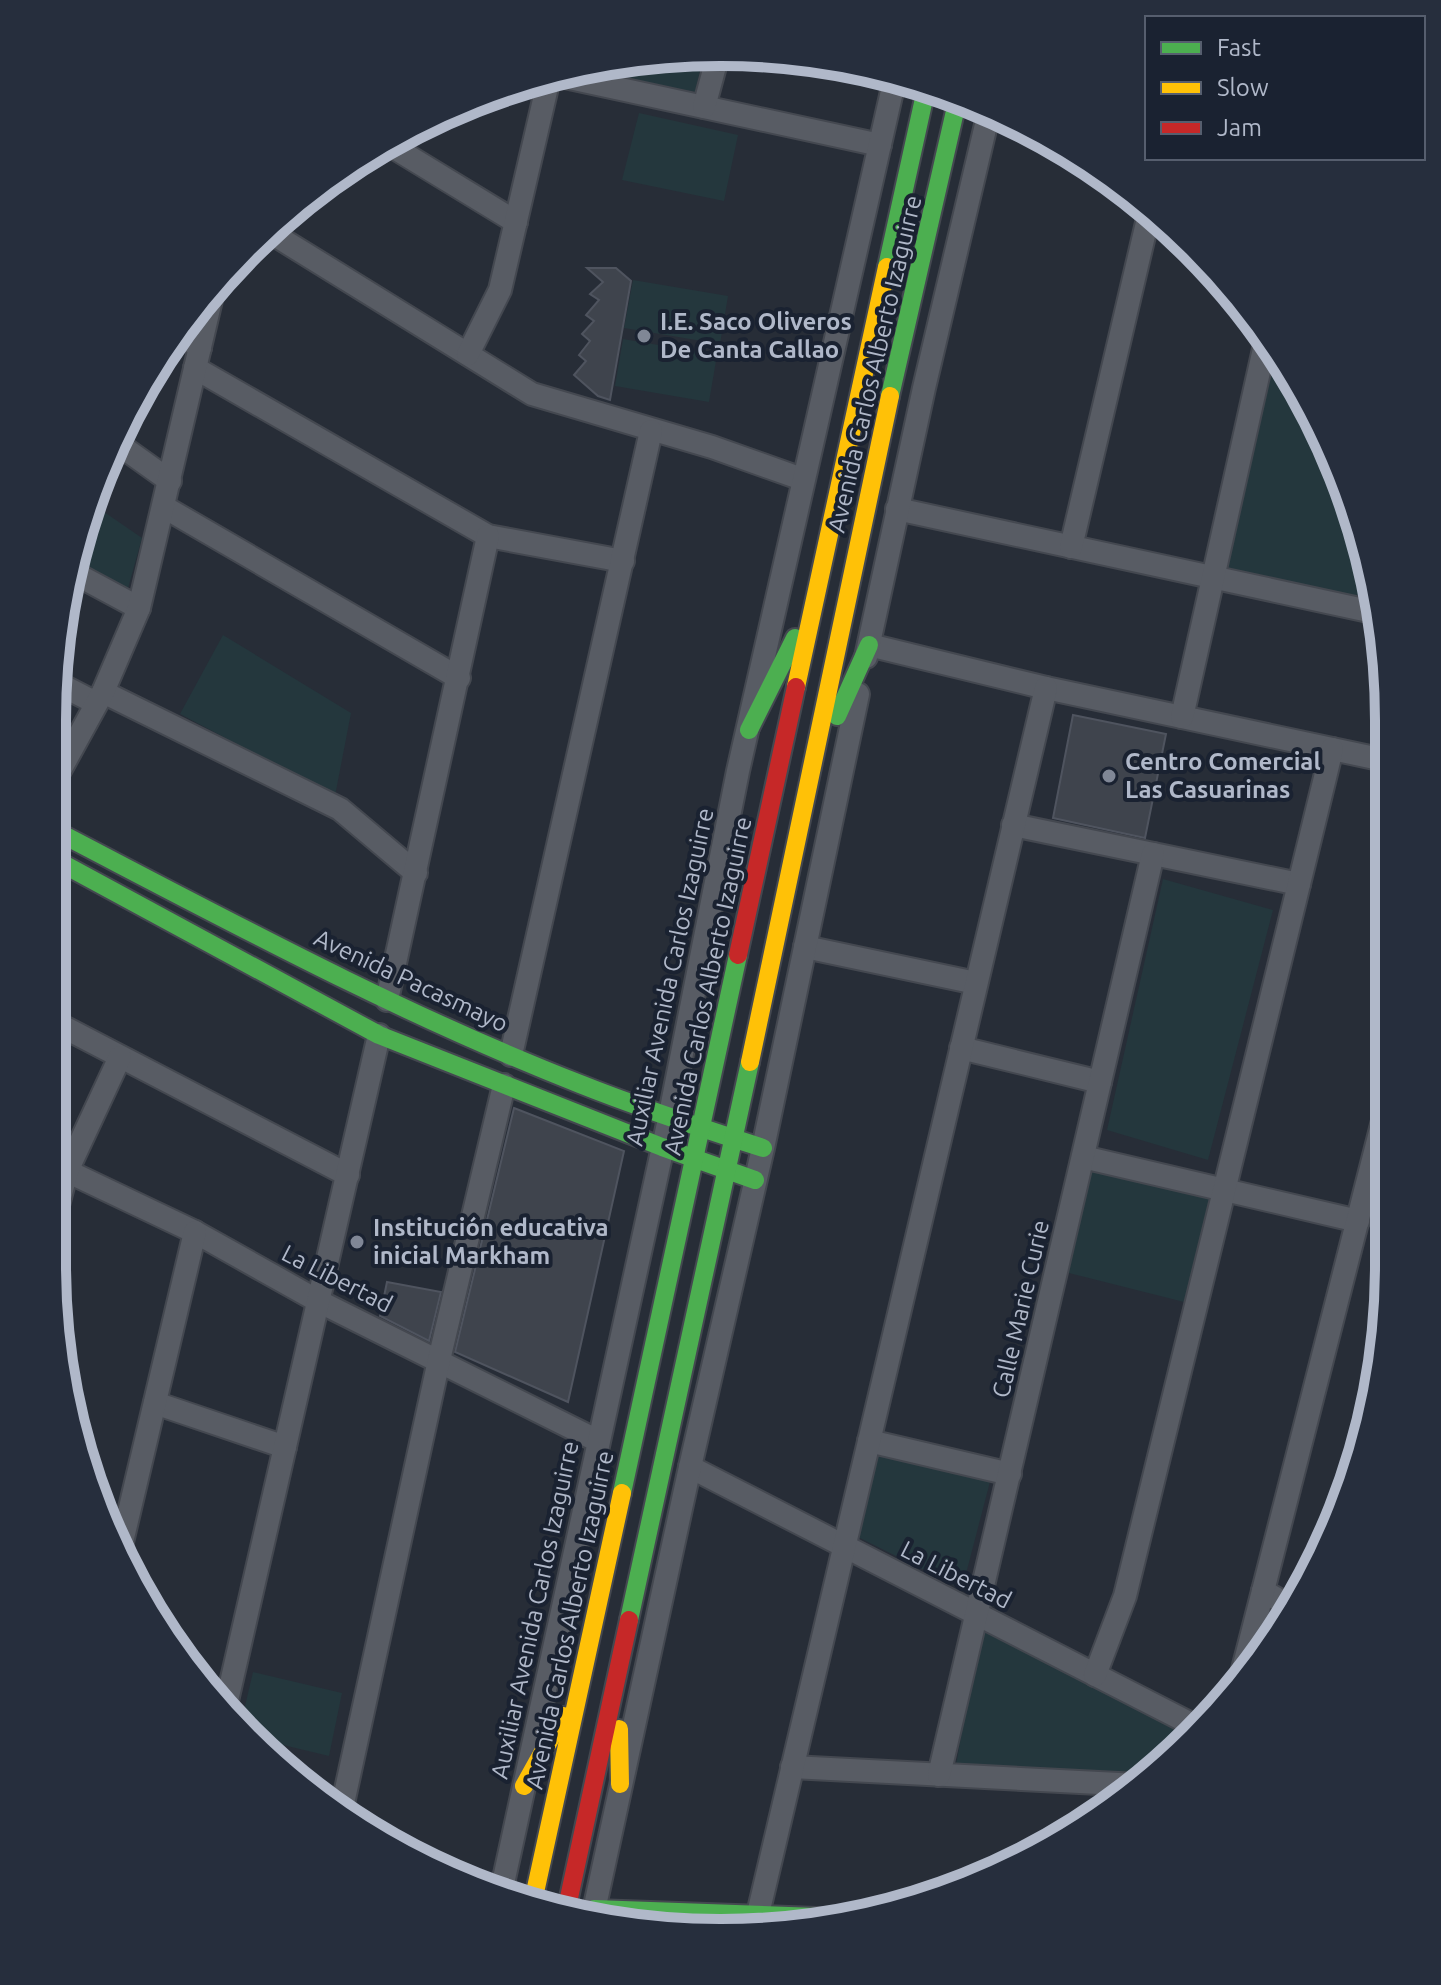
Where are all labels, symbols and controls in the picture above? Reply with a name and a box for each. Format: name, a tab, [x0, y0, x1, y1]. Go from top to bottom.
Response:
legend	[1145, 16, 1425, 160]
text: Fast	[1217, 34, 1261, 61]
text: Slow	[1217, 74, 1269, 101]
text: Jam	[1217, 114, 1262, 141]
street label: Avenida Carlos Alberto Izaguirre	[823, 193, 927, 535]
place label: I.E. Saco Oliveros De Canta Callao	[660, 308, 852, 363]
marker: I.E. Saco Oliveros De Canta Callao	[635, 327, 653, 345]
place label: Centro Comercial Las Casuarinas	[1125, 748, 1321, 803]
marker: Centro Comercial Las Casuarinas	[1100, 767, 1118, 785]
street label: Auxiliar Avenida Carlos Izaguirre	[620, 806, 719, 1148]
street label: Avenida Carlos Alberto Izaguirre	[658, 814, 757, 1158]
street label: Avenida Pacasmayo	[310, 924, 512, 1037]
place label: Institución educativa inicial Markham	[373, 1214, 609, 1269]
street label: Calle Marie Curie	[987, 1217, 1054, 1400]
marker: Institución educativa inicial Markham	[348, 1233, 366, 1251]
street label: La Libertad	[278, 1239, 397, 1318]
street label: Auxiliar Avenida Carlos Izaguirre	[485, 1439, 584, 1781]
street label: Avenida Carlos Alberto Izaguirre	[520, 1448, 619, 1792]
street label: La Libertad	[897, 1535, 1016, 1614]

